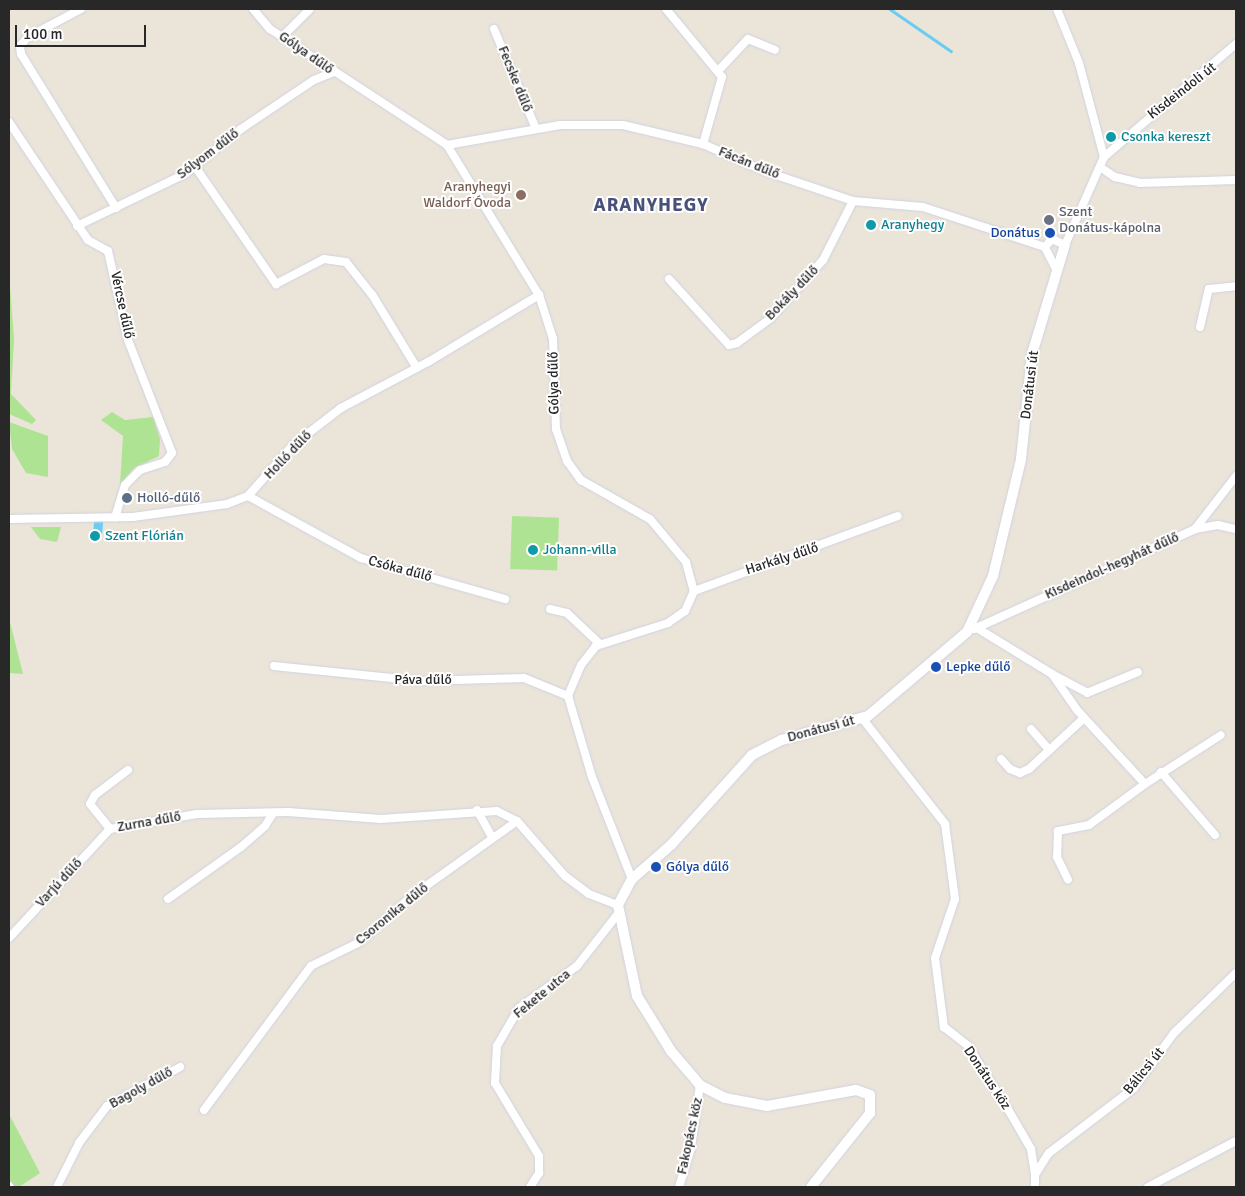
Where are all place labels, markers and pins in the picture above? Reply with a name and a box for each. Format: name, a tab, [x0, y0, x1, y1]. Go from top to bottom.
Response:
place label: Csonka kereszt	[1121, 129, 1211, 145]
marker: Csonka kereszt	[1105, 131, 1117, 143]
place label: Aranyhegyi Waldorf Óvoda	[423, 179, 511, 212]
marker: Aranyhegyi Waldorf Óvoda	[515, 189, 527, 201]
place label: Szent Donátus-kápolna	[1059, 204, 1161, 236]
marker: Szent Donátus-kápolna	[1043, 214, 1055, 226]
place label: Aranyhegy	[881, 217, 944, 233]
marker: Aranyhegy	[865, 219, 877, 231]
place label: Donátus	[990, 225, 1040, 241]
marker: Donátus	[1044, 227, 1056, 239]
place label: Holló-dűlő	[137, 490, 200, 506]
marker: Holló-dűlő	[121, 492, 133, 504]
place label: Szent Flórián	[105, 528, 184, 544]
marker: Szent Flórián	[89, 530, 101, 542]
place label: Johann-villa	[543, 542, 617, 558]
marker: Johann-villa	[527, 544, 539, 556]
place label: Lepke dűlő	[946, 659, 1011, 675]
marker: Lepke dűlő	[930, 661, 942, 673]
place label: Gólya dűlő	[666, 859, 729, 875]
marker: Gólya dűlő	[650, 861, 662, 873]

